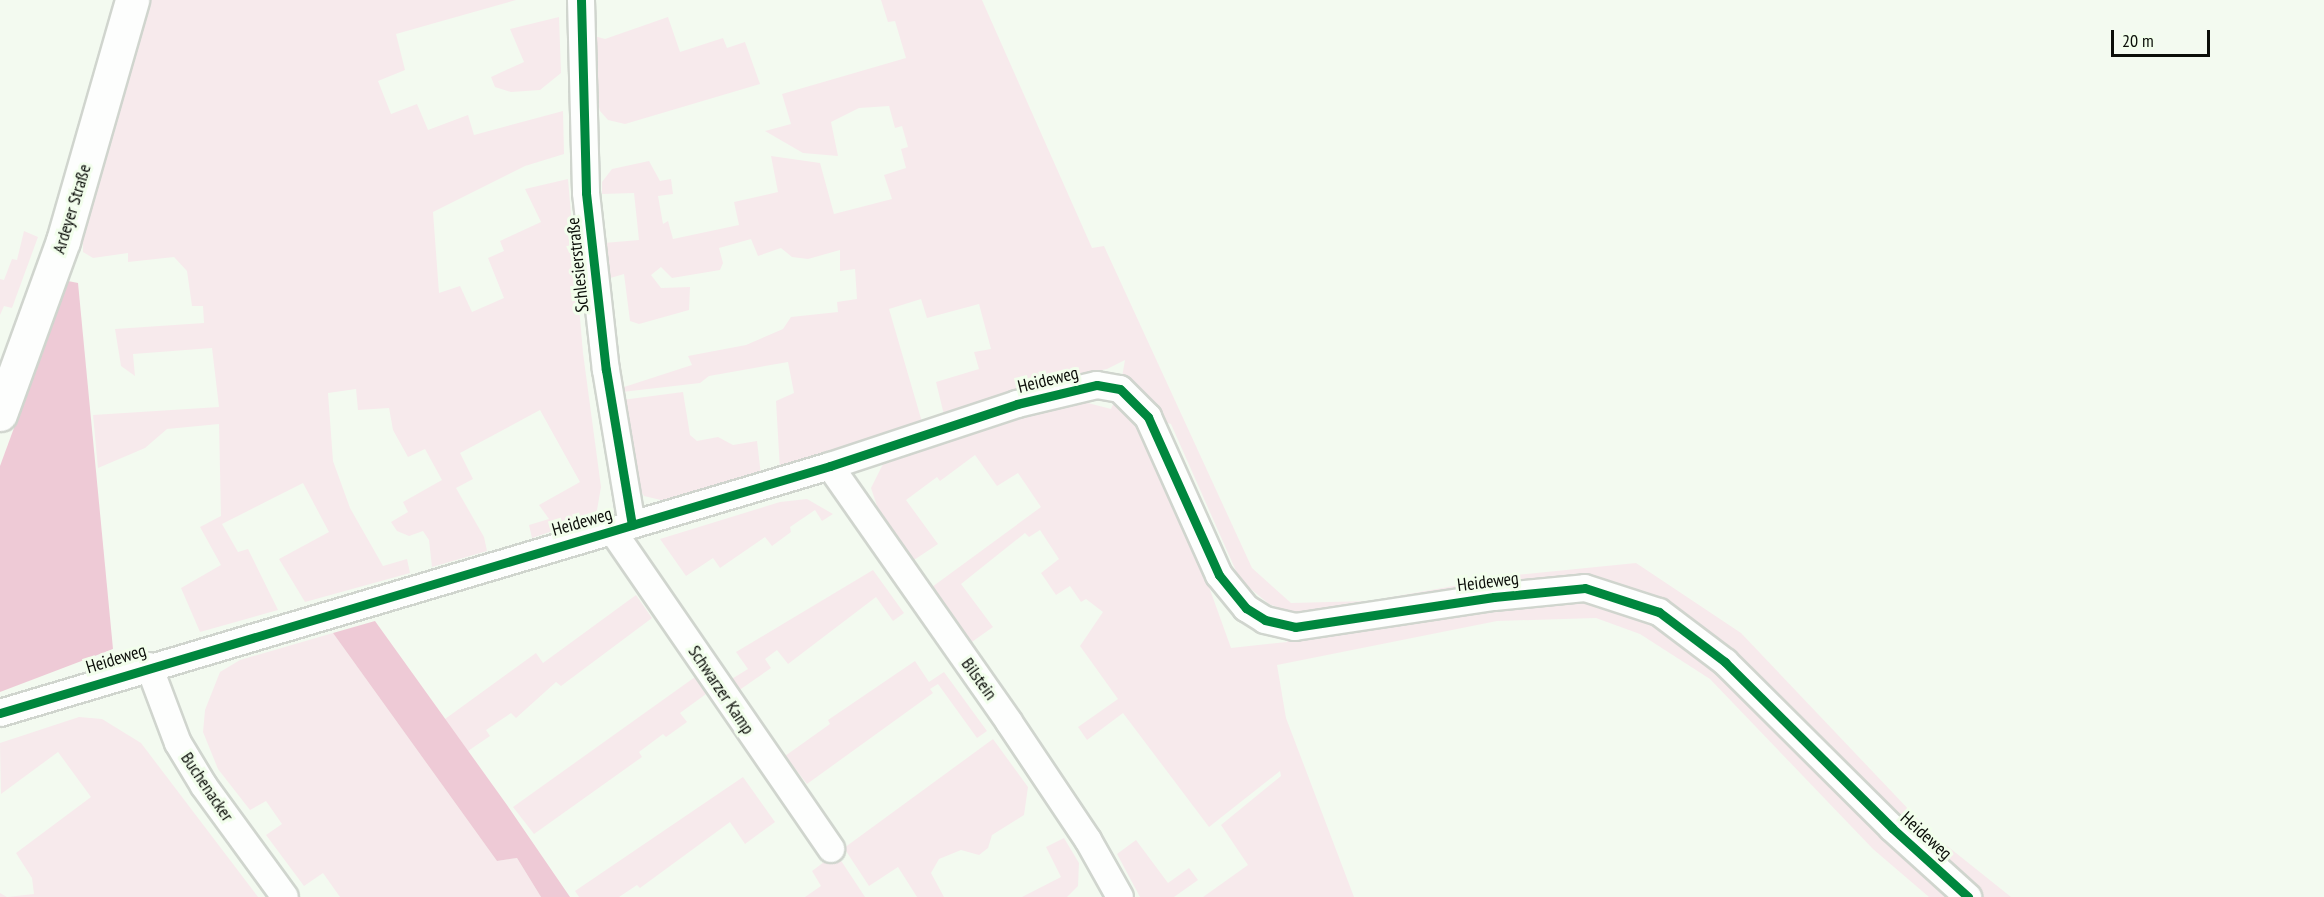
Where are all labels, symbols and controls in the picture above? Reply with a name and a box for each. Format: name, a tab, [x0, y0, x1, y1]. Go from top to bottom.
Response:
scale bar	[2114, 18, 2213, 56]
text: 20 m	[2122, 29, 2154, 52]
street label: Ardeyer Straße	[48, 162, 96, 256]
street label: Schlesierstraße	[562, 216, 594, 314]
street label: Heideweg	[1016, 362, 1080, 398]
street label: Heideweg	[549, 503, 615, 541]
street label: Heideweg	[1456, 568, 1520, 596]
street label: Heideweg	[83, 640, 149, 678]
street label: Schwarzer Kamp	[683, 641, 759, 739]
street label: Bilstein	[957, 654, 1001, 704]
street label: Buchenacker	[176, 748, 238, 826]
street label: Heideweg	[1896, 807, 1956, 865]

